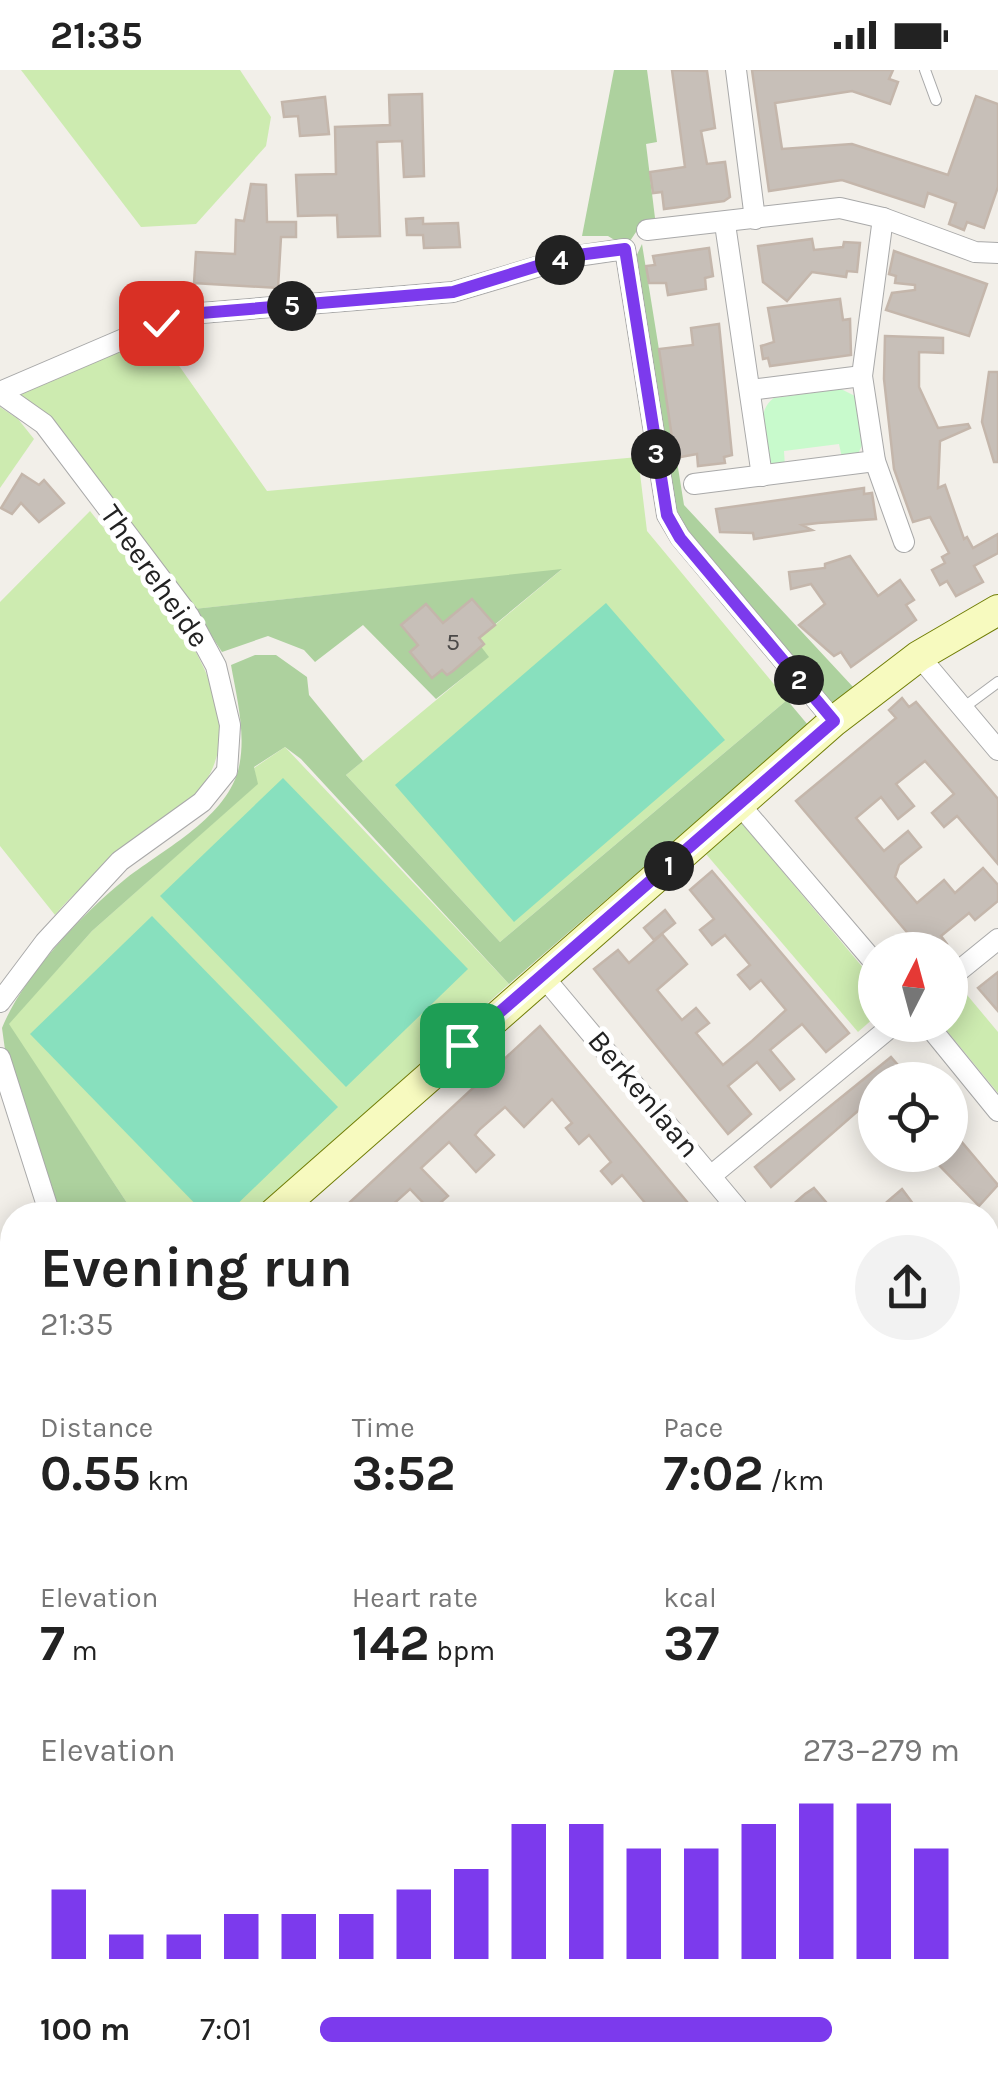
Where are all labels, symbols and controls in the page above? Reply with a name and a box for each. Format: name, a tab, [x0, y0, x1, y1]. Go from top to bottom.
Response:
text: 21:35	[50, 13, 143, 58]
pin: 4	[535, 235, 585, 285]
text: 4	[552, 243, 568, 276]
pin	[119, 281, 204, 366]
pin: 5	[267, 281, 317, 331]
text: 5	[284, 289, 300, 322]
icon: check	[134, 296, 189, 351]
pin: 3	[631, 429, 681, 479]
text: 3	[647, 437, 665, 470]
street label: Theereheide	[93, 498, 217, 654]
house number: 5	[446, 627, 460, 656]
pin: 2	[774, 655, 824, 705]
text: 2	[791, 663, 807, 696]
pin: 1	[644, 841, 694, 891]
text: 1	[664, 849, 674, 882]
north arrow	[858, 932, 968, 1042]
map controls	[858, 932, 968, 1172]
pin	[420, 1003, 505, 1088]
icon: arrive	[435, 1018, 490, 1073]
street label: Berkenlaan	[580, 1023, 708, 1165]
button: locate	[858, 1062, 968, 1172]
button: share	[855, 1235, 960, 1340]
text: Evening run	[40, 1236, 353, 1300]
text: 21:35	[40, 1306, 113, 1343]
text: Distance	[40, 1411, 153, 1444]
text: Time	[352, 1411, 415, 1444]
text: Pace	[663, 1411, 723, 1444]
text: 0.55	[40, 1444, 141, 1503]
text: 3:52	[352, 1444, 456, 1503]
text: 7:02	[663, 1444, 764, 1503]
text: km	[141, 1464, 189, 1497]
text: /km	[764, 1464, 824, 1497]
text: Elevation	[40, 1581, 159, 1614]
text: Heart rate	[352, 1581, 478, 1614]
text: kcal	[663, 1581, 717, 1614]
text: 7	[40, 1614, 65, 1673]
text: 142	[352, 1614, 429, 1673]
text: 37	[663, 1614, 719, 1673]
text: m	[65, 1634, 98, 1667]
text: bpm	[429, 1634, 495, 1667]
text: Elevation	[40, 1732, 175, 1769]
text: 273–279 m	[803, 1732, 960, 1769]
text: 100 m	[40, 2011, 130, 2048]
text: 7:01	[200, 2011, 252, 2048]

